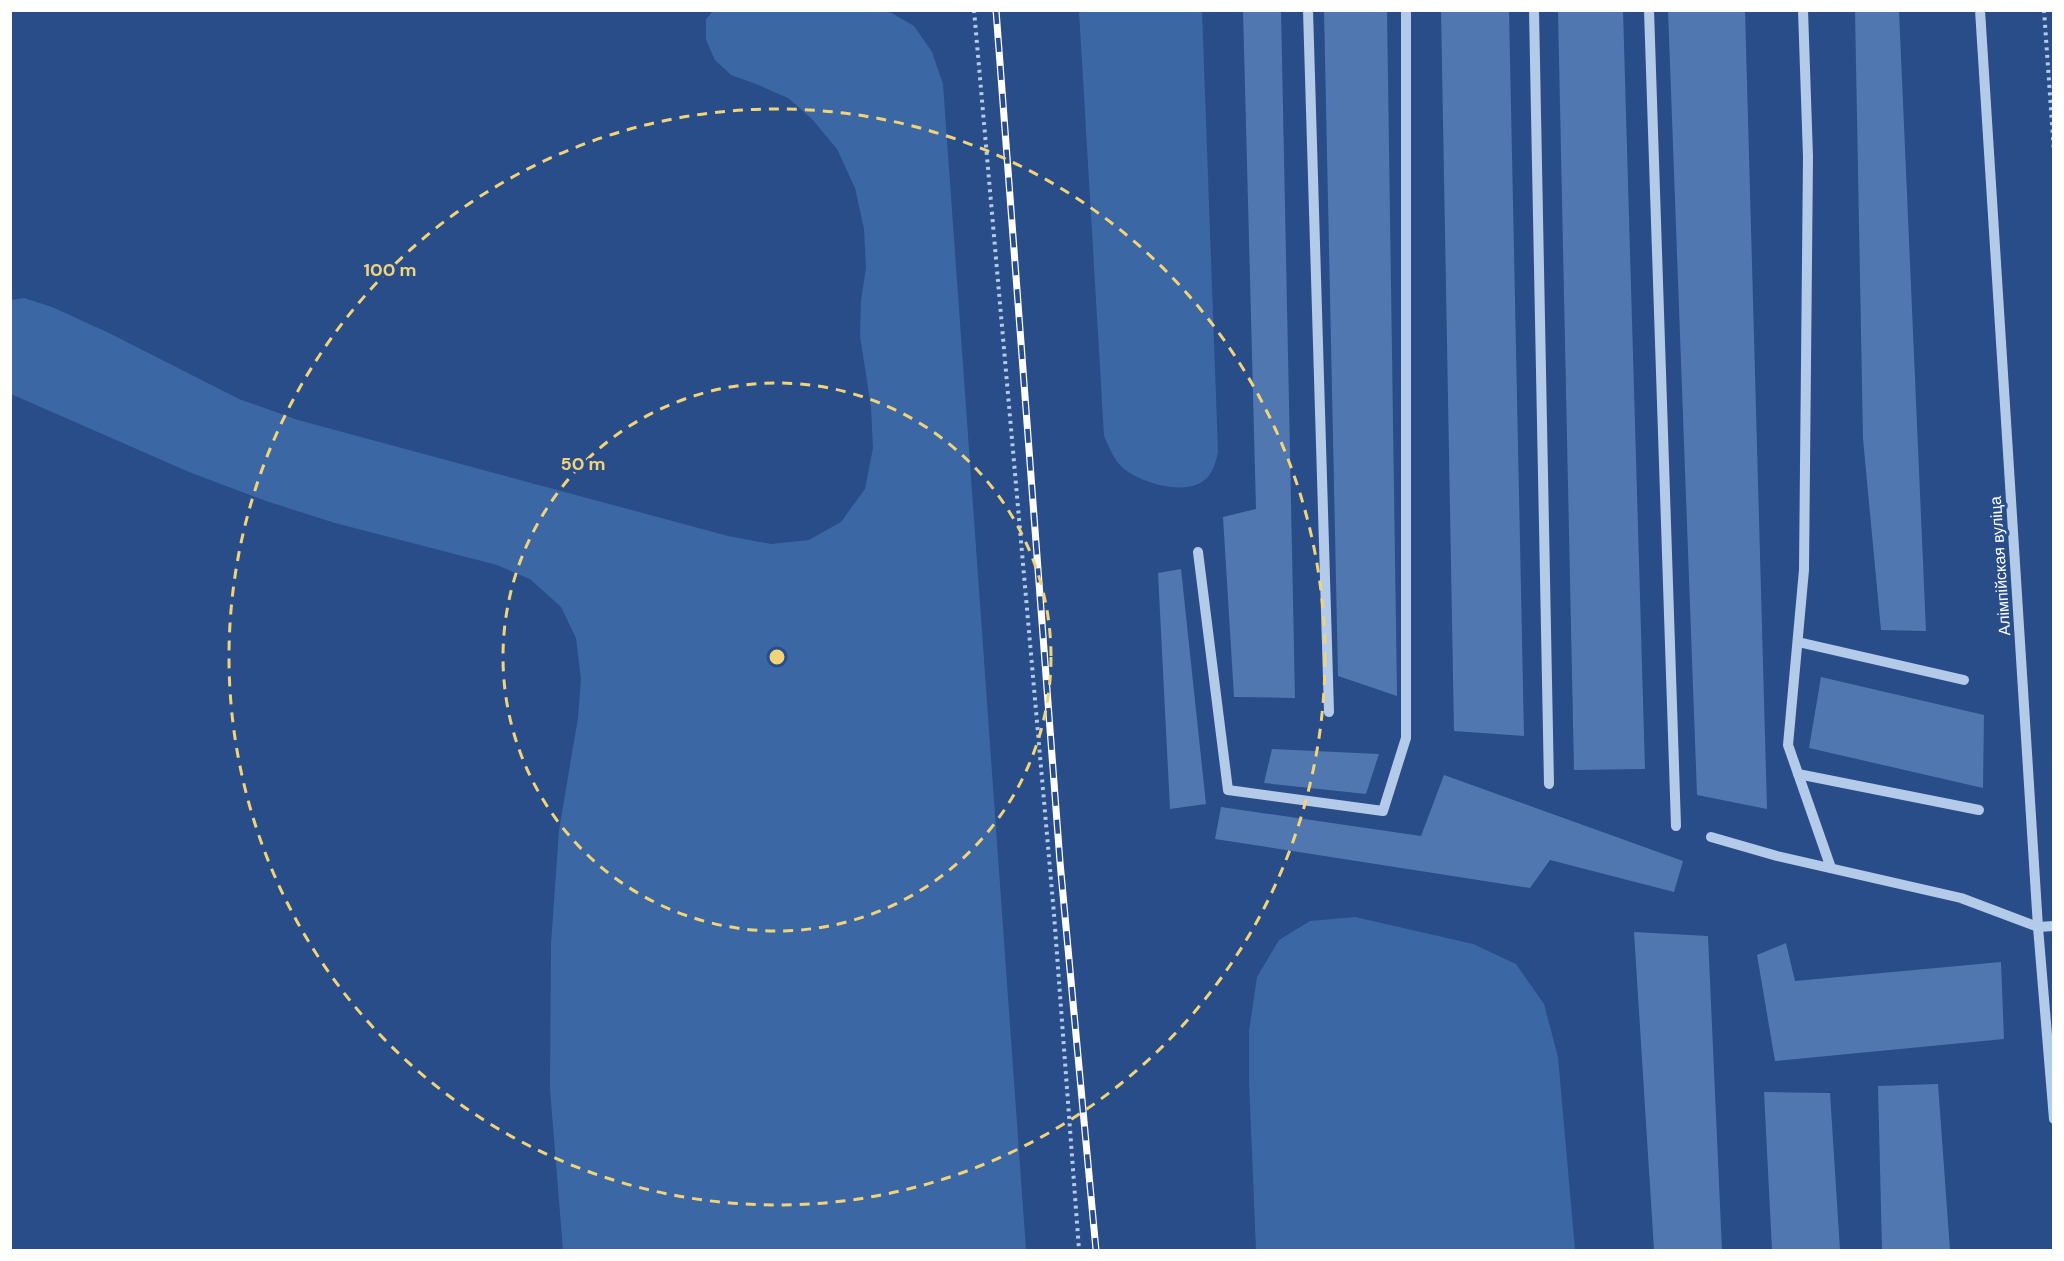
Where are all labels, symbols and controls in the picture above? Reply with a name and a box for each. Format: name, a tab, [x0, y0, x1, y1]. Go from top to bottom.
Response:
text: 100 m	[363, 258, 417, 282]
text: 50 m	[560, 452, 606, 476]
street label: Алімпійская вуліца	[1985, 496, 2015, 636]
centre of rings	[767, 647, 787, 667]

